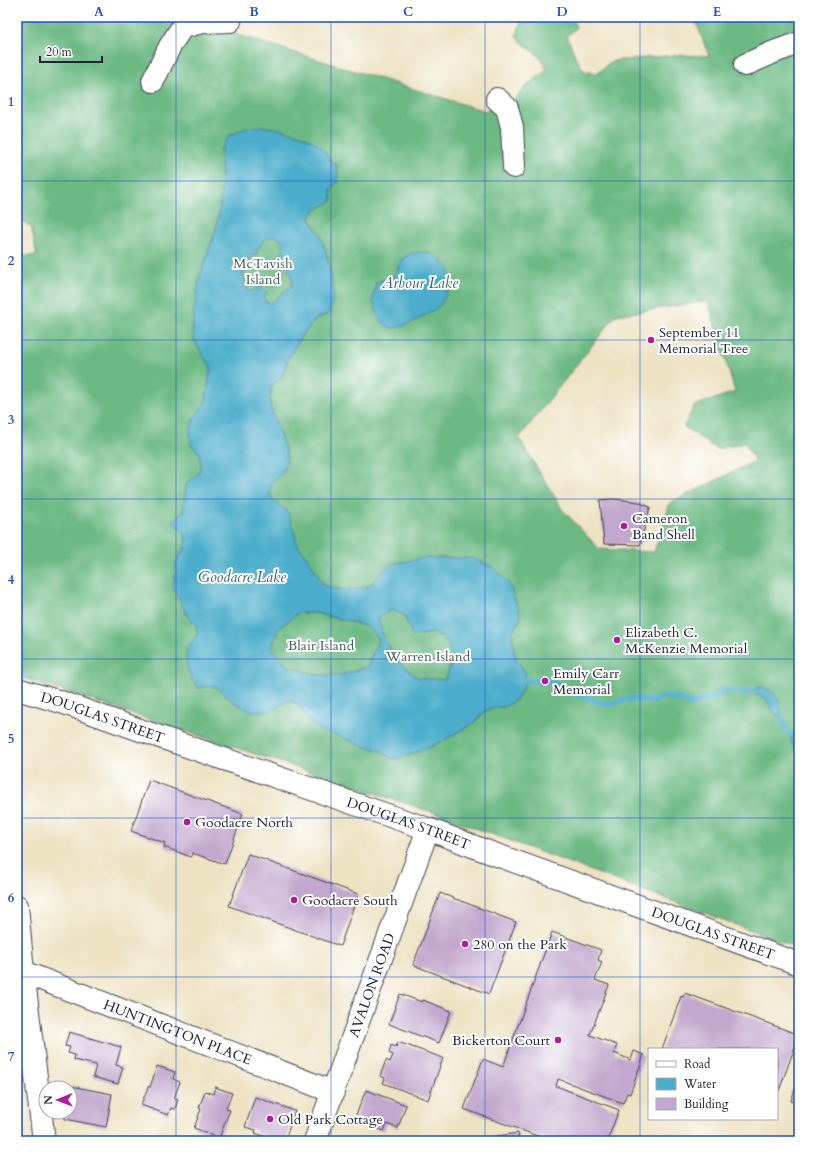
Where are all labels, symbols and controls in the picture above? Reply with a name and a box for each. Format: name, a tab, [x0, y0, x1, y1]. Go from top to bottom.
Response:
text: A	[94, 3, 104, 21]
text: B	[249, 3, 259, 21]
text: C	[403, 3, 413, 21]
text: D	[556, 3, 568, 21]
text: E	[713, 3, 721, 21]
scale bar	[40, 38, 102, 64]
text: 20 m	[46, 44, 73, 60]
text: 1	[8, 93, 14, 111]
text: 2	[8, 252, 15, 270]
park label: McTavish Island	[233, 254, 293, 289]
water label: Arbour Lake	[381, 273, 458, 293]
place label: September 11 Memorial Tree	[659, 323, 748, 358]
marker: September 11 Memorial Tree	[646, 335, 656, 345]
text: 3	[8, 411, 15, 429]
place label: Cameron Band Shell	[632, 509, 695, 544]
marker: Cameron Band Shell	[619, 521, 629, 531]
water label: Goodacre Lake	[198, 567, 286, 587]
text: 4	[8, 571, 15, 589]
place label: Elizabeth C. McKenzie Memorial	[625, 623, 748, 658]
marker: Elizabeth C. McKenzie Memorial	[612, 635, 622, 645]
park label: Blair Island	[288, 636, 355, 655]
park label: Warren Island	[385, 647, 471, 666]
place label: Emily Carr Memorial	[553, 664, 620, 699]
marker: Emily Carr Memorial	[540, 676, 550, 686]
street label: DOUGLAS STREET	[38, 687, 167, 747]
text: 5	[8, 730, 14, 748]
street label: DOUGLAS STREET	[344, 792, 473, 854]
place label: Goodacre North	[195, 813, 293, 832]
marker: Goodacre North	[182, 817, 192, 827]
text: 6	[8, 889, 15, 907]
place label: Goodacre South	[302, 891, 398, 910]
marker: Goodacre South	[289, 895, 299, 905]
street label: DOUGLAS STREET	[649, 902, 778, 964]
street label: AVALON ROAD	[344, 930, 399, 1040]
place label: 280 on the Park	[473, 935, 567, 954]
marker: 280 on the Park	[460, 939, 470, 949]
street label: HUNTINGTON PLACE	[101, 995, 255, 1069]
place label: Bickerton Court	[452, 1031, 551, 1050]
marker: Bickerton Court	[553, 1035, 563, 1045]
text: 7	[8, 1048, 15, 1066]
legend	[648, 1048, 778, 1120]
text: Road	[684, 1056, 711, 1072]
text: Water	[683, 1076, 717, 1092]
north arrow	[38, 1080, 78, 1120]
text: N	[41, 1095, 56, 1105]
text: Building	[684, 1096, 729, 1112]
place label: Old Park Cottage	[278, 1110, 383, 1129]
marker: Old Park Cottage	[265, 1114, 275, 1124]

